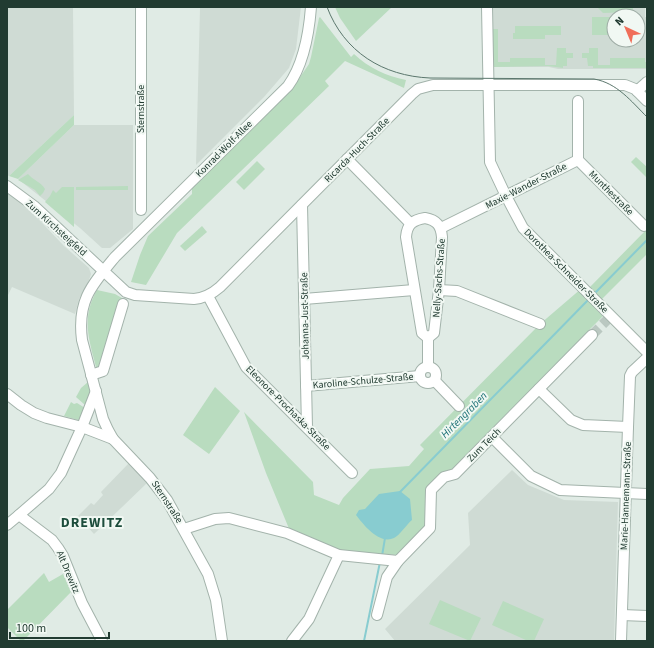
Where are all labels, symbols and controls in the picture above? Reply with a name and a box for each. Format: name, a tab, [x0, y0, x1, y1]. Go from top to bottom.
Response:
north arrow	[606, 8, 646, 48]
text: N	[612, 13, 627, 29]
street label: Sternstraße	[134, 85, 148, 133]
street label: Ricarda-Huch-Straße	[321, 114, 393, 186]
street label: Konrad-Wolf-Allee	[192, 117, 256, 181]
street label: Maxie-Wander-Straße	[483, 159, 569, 213]
street label: Munthestraße	[585, 167, 637, 219]
street label: Zum Kirchsteigfeld	[22, 197, 90, 259]
street label: Dorothea-Schneider-Straße	[521, 226, 611, 316]
street label: Nelly-Sachs-Straße	[429, 238, 449, 318]
street label: Johanna-Just-Straße	[297, 272, 313, 360]
street label: Eleonore-Prochaska-Straße	[243, 363, 333, 453]
street label: Karoline-Schulze-Straße	[312, 370, 414, 392]
water label: Hirtengraben	[437, 388, 491, 442]
street label: Zum Teich	[464, 425, 504, 465]
street label: Marie-Hannemann-Straße	[617, 441, 635, 550]
street label: Sternstraße	[148, 478, 186, 526]
district label: DREWITZ	[61, 513, 123, 533]
street label: Alt Drewitz	[53, 548, 83, 596]
scale bar	[10, 614, 109, 640]
text: 100 m	[16, 620, 46, 637]

